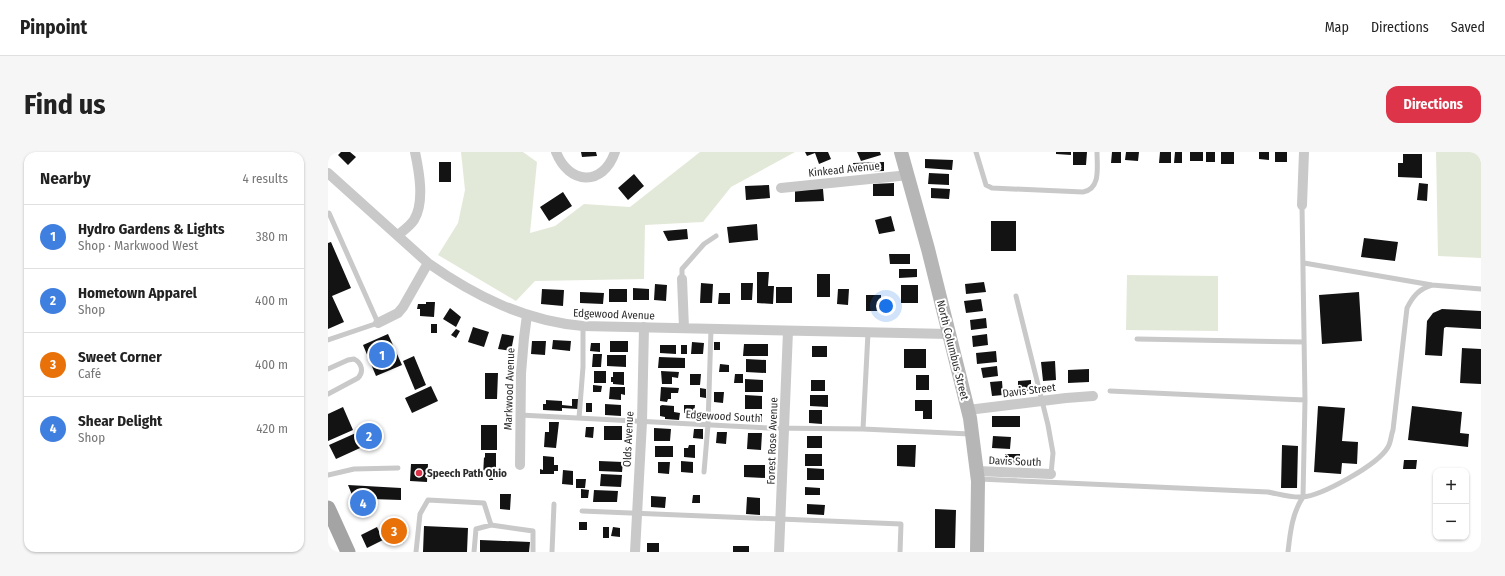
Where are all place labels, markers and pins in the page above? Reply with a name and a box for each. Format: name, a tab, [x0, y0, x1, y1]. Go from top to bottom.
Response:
pin: 1	[369, 340, 395, 370]
pin: 2	[356, 421, 382, 451]
place label: Speech Path Ohio	[427, 467, 507, 480]
marker: Speech Path Ohio	[414, 468, 424, 478]
pin: 4	[350, 488, 376, 518]
pin: 3	[381, 516, 407, 546]

